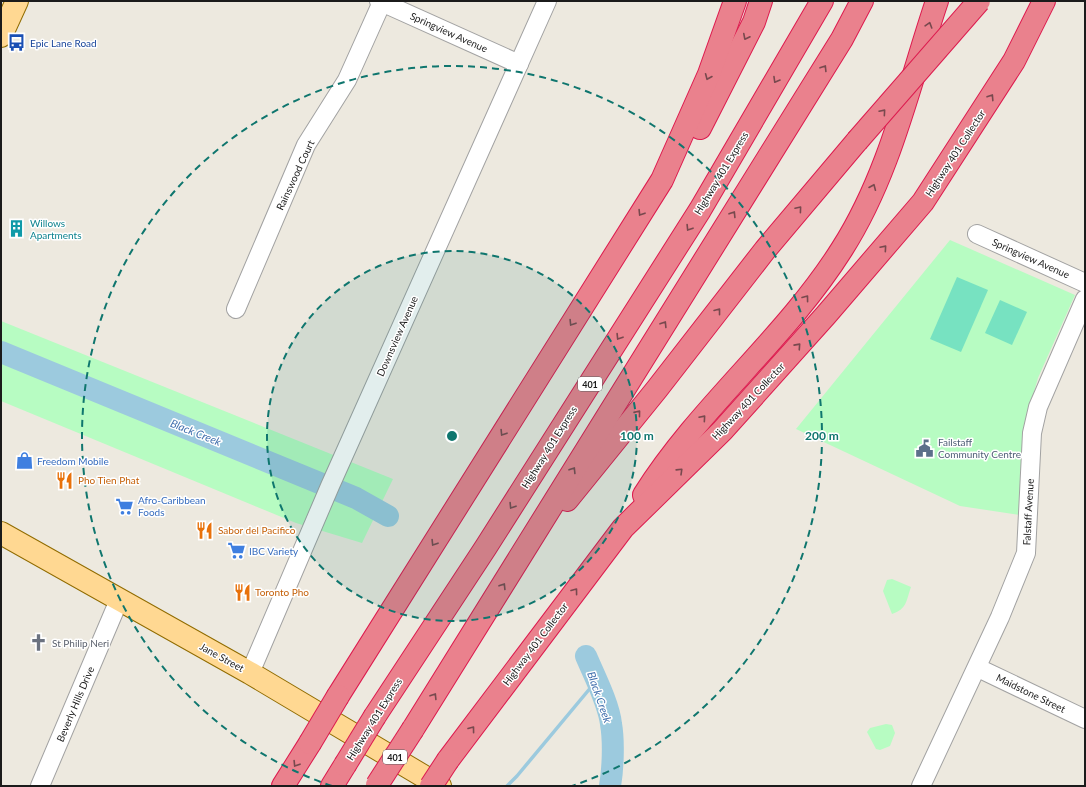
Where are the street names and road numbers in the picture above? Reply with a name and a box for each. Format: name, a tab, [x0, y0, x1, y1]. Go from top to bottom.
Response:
street label: Springview Avenue	[408, 10, 490, 54]
street label: Highway 401 Collector	[923, 107, 988, 198]
street label: Highway 401 Express	[692, 129, 750, 217]
street label: Rainswood Court	[274, 138, 317, 212]
street label: Springview Avenue	[990, 236, 1072, 280]
street label: Downsview Avenue	[374, 294, 420, 378]
street label: Highway 401 Collector	[709, 360, 787, 442]
road number: 401	[578, 377, 602, 391]
street label: Highway 401 Express	[519, 404, 579, 490]
street label: Falstaff Avenue	[1020, 478, 1036, 546]
street label: Highway 401 Collector	[500, 600, 570, 688]
street label: Jane Street	[198, 640, 247, 674]
street label: Beverly Hills Drive	[54, 664, 96, 744]
street label: Maidstone Street	[994, 671, 1068, 715]
street label: Highway 401 Express	[344, 676, 404, 762]
road number: 401	[383, 750, 407, 764]

